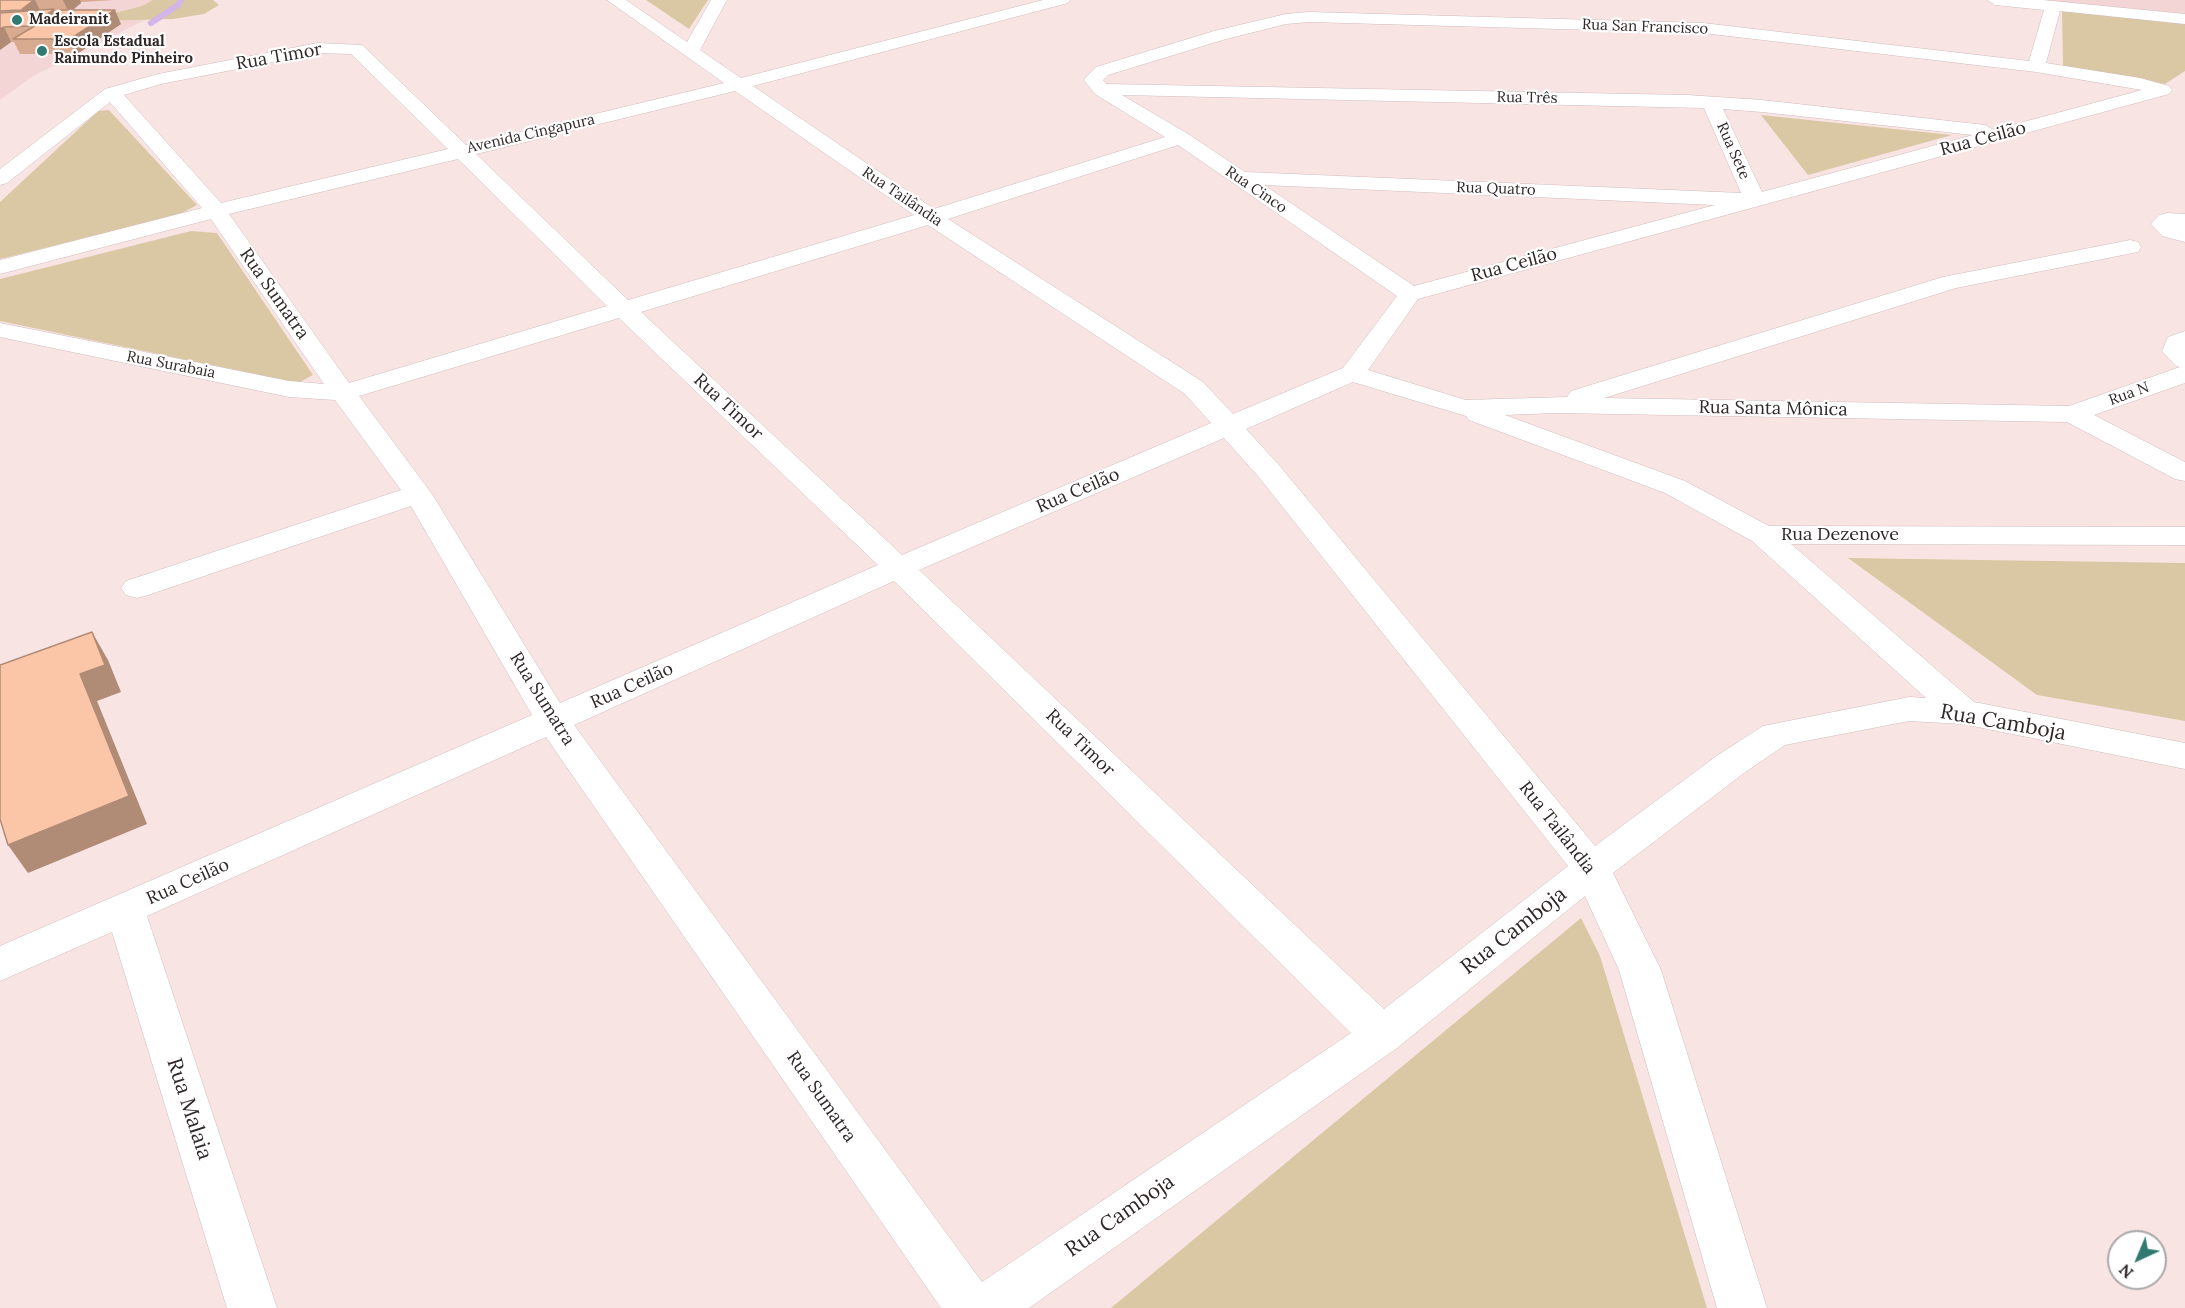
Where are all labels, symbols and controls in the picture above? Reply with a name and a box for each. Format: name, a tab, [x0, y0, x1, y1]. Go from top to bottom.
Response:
place label: Madeiranit	[29, 11, 109, 29]
marker: Madeiranit	[10, 13, 24, 27]
street label: Rua San Francisco	[1581, 16, 1709, 38]
place label: Escola Estadual Raimundo Pinheiro	[54, 33, 193, 68]
street label: Rua Timor	[234, 39, 324, 75]
marker: Escola Estadual Raimundo Pinheiro	[35, 44, 49, 58]
street label: Rua Três	[1496, 88, 1558, 108]
street label: Avenida Cingapura	[465, 111, 597, 157]
street label: Rua Ceilão	[1938, 117, 2028, 161]
street label: Rua Sete	[1712, 120, 1754, 182]
street label: Rua Cinco	[1222, 163, 1290, 217]
street label: Rua Tailândia	[858, 164, 946, 230]
street label: Rua Quatro	[1456, 179, 1536, 199]
street label: Rua Ceilão	[1469, 243, 1559, 287]
street label: Rua Sumatra	[235, 244, 313, 344]
street label: Rua Surabaia	[125, 348, 217, 382]
street label: Rua Timor	[689, 369, 767, 445]
street label: Rua N	[2106, 378, 2152, 410]
street label: Rua Santa Mônica	[1698, 397, 1848, 421]
street label: Rua Ceilão	[1033, 464, 1123, 518]
street label: Rua Dezenove	[1781, 524, 1899, 546]
street label: Rua Sumatra	[505, 648, 579, 750]
street label: Rua Ceilão	[587, 658, 677, 714]
street label: Rua Camboja	[1938, 700, 2068, 746]
street label: Rua Timor	[1041, 705, 1119, 781]
street label: Rua Tailândia	[1514, 777, 1600, 879]
street label: Rua Ceilão	[143, 854, 233, 910]
street label: Rua Camboja	[1456, 882, 1572, 980]
street label: Rua Sumatra	[782, 1047, 860, 1147]
street label: Rua Malaia	[161, 1055, 217, 1163]
street label: Rua Camboja	[1061, 1169, 1179, 1263]
north arrow	[2107, 1230, 2167, 1290]
text: N	[2114, 1260, 2137, 1283]

